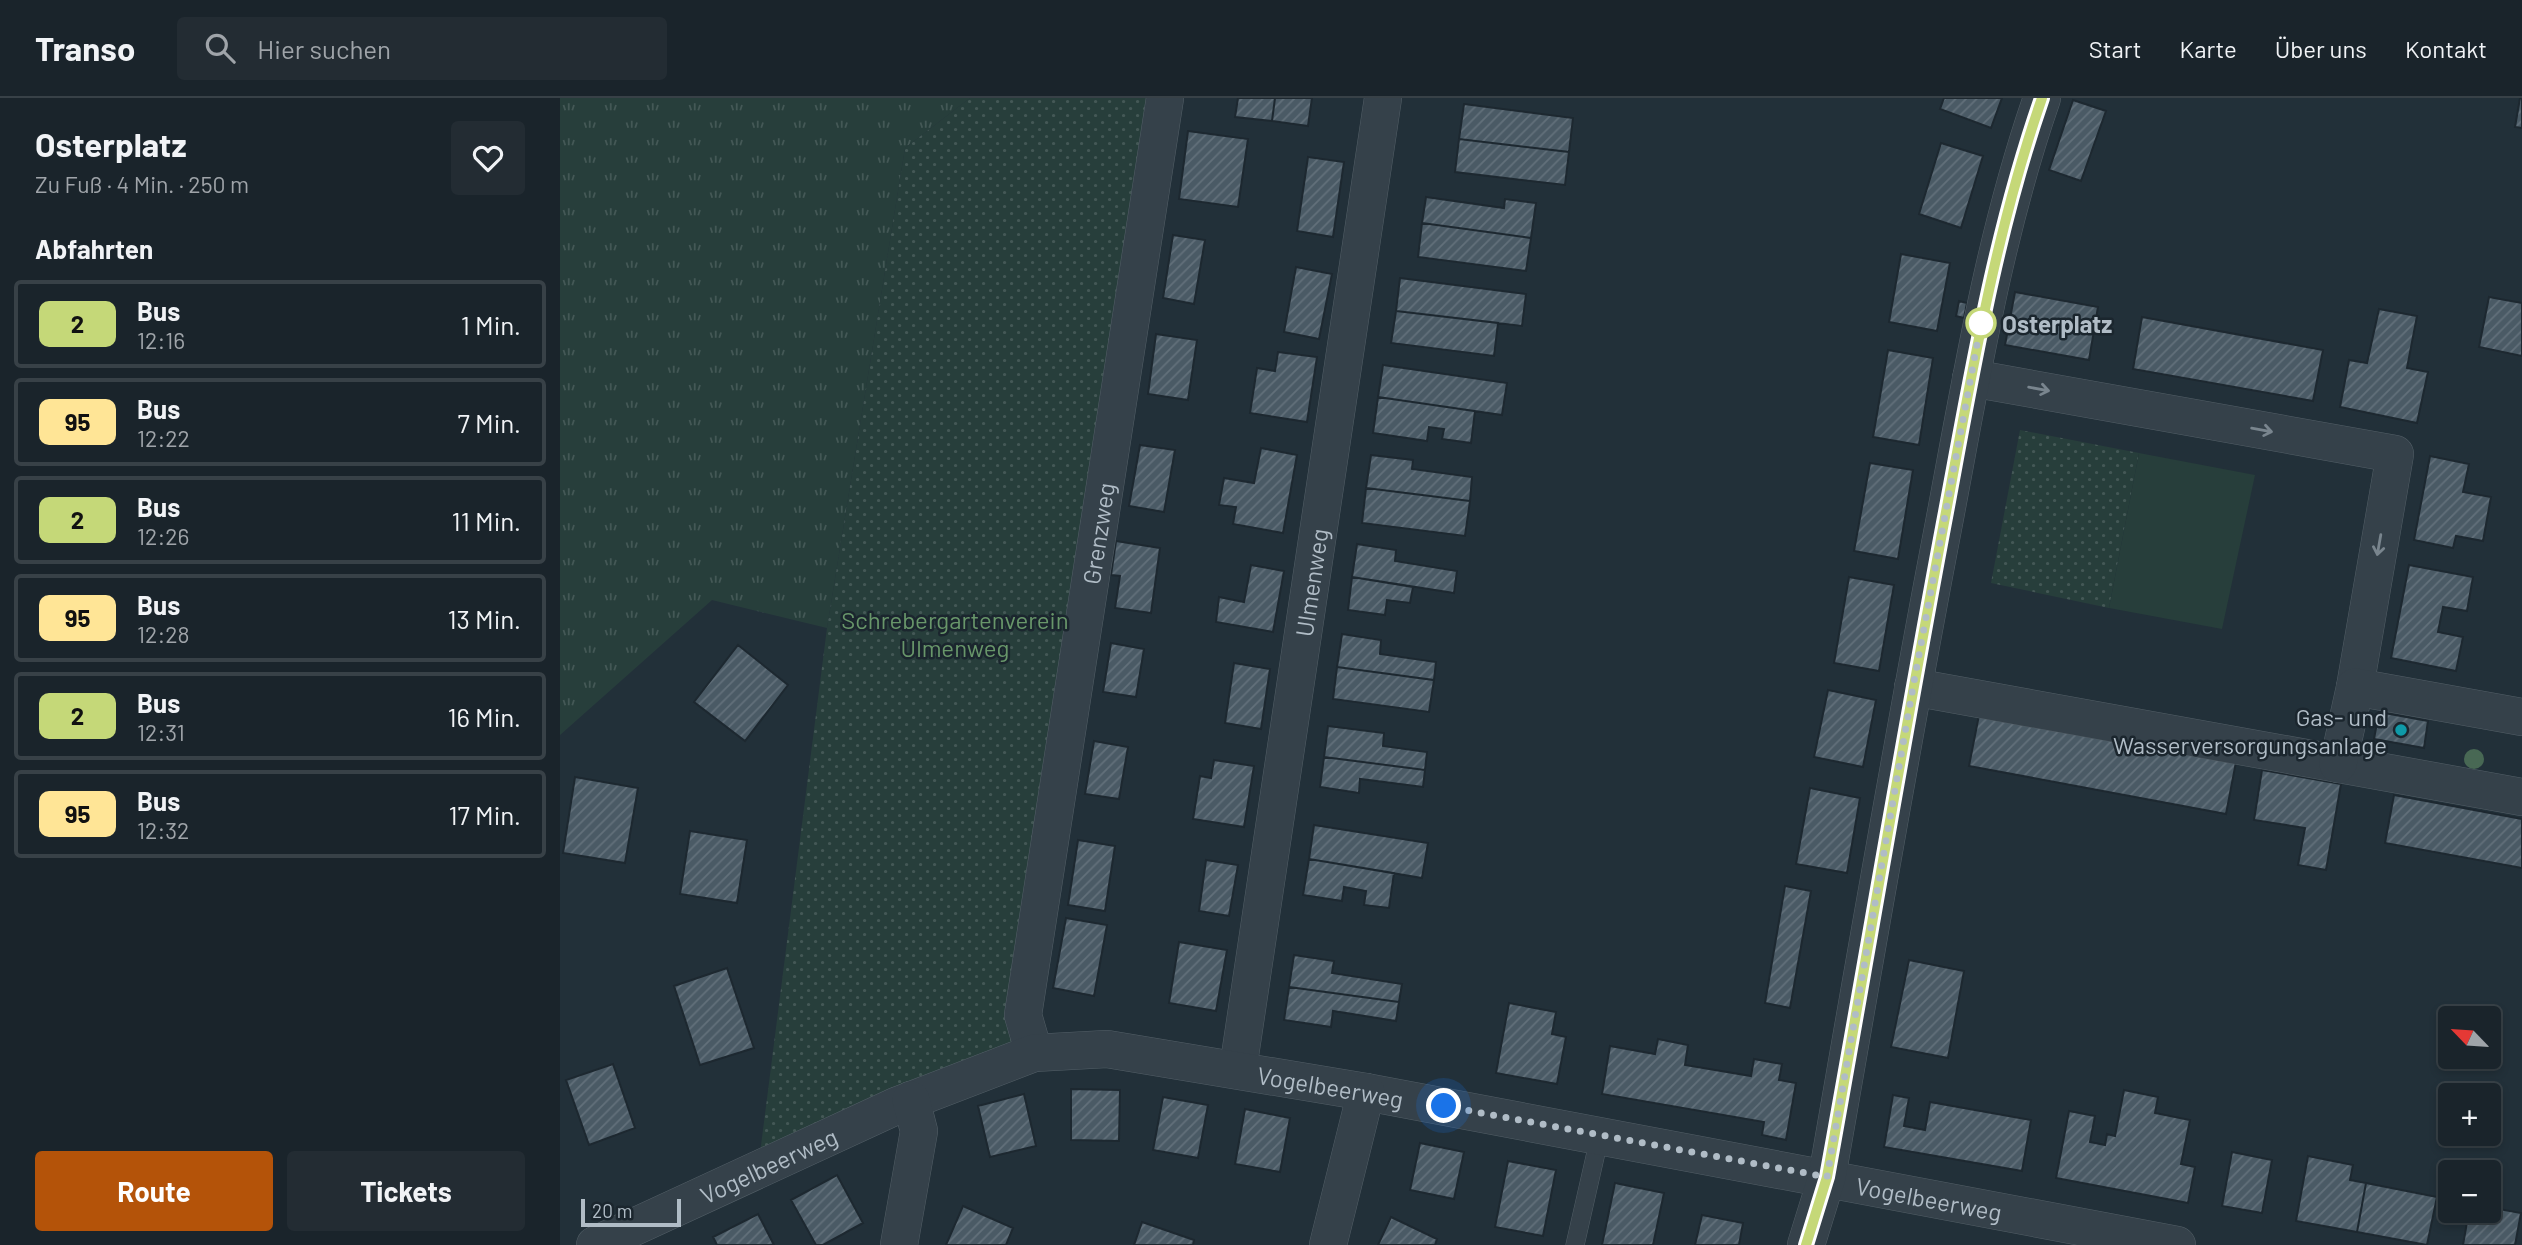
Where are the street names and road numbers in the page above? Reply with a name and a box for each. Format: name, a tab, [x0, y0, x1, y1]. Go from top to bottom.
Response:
street label: Grenzweg	[1075, 481, 1120, 586]
street label: Ulmenweg	[1288, 526, 1333, 638]
street label: Vogelbeerweg	[1255, 1060, 1406, 1113]
street label: Vogelbeerweg	[695, 1121, 842, 1209]
street label: Vogelbeerweg	[1854, 1170, 2004, 1226]

